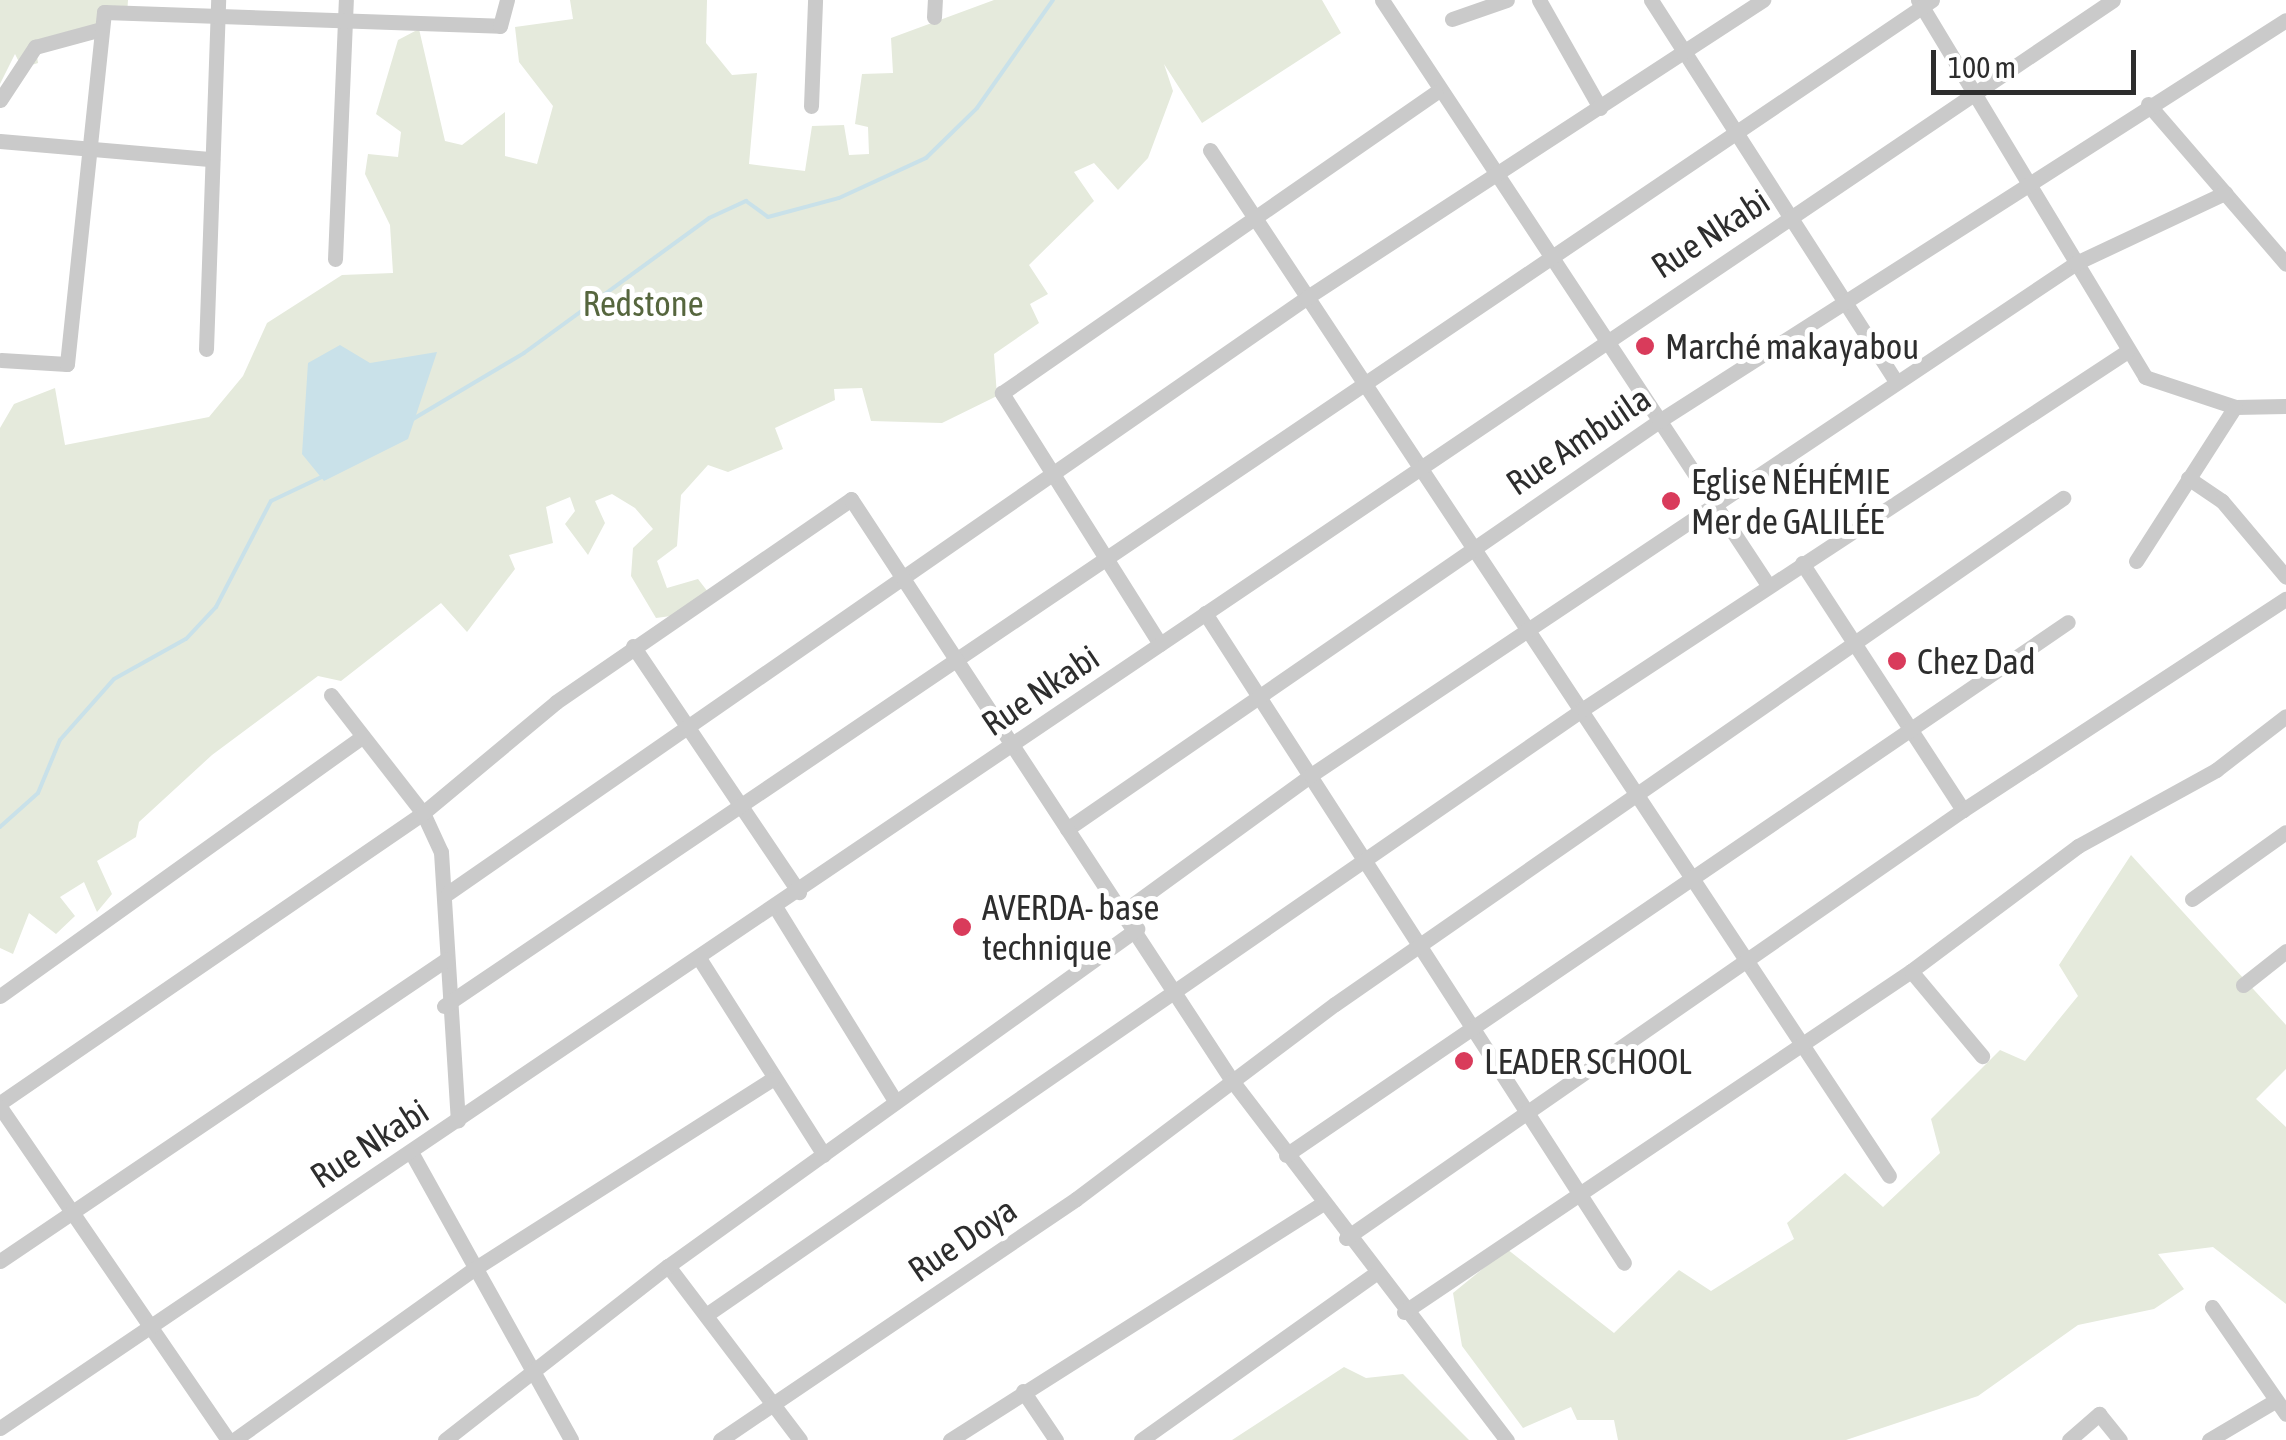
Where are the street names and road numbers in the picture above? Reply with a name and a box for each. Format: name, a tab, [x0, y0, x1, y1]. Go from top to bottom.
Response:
street label: Rue Nkabi	[1643, 179, 1777, 287]
street label: Rue Ambuila	[1498, 377, 1658, 503]
street label: Rue Nkabi	[974, 636, 1106, 744]
street label: Rue Nkabi	[302, 1089, 436, 1197]
street label: Rue Doya	[900, 1188, 1024, 1290]

